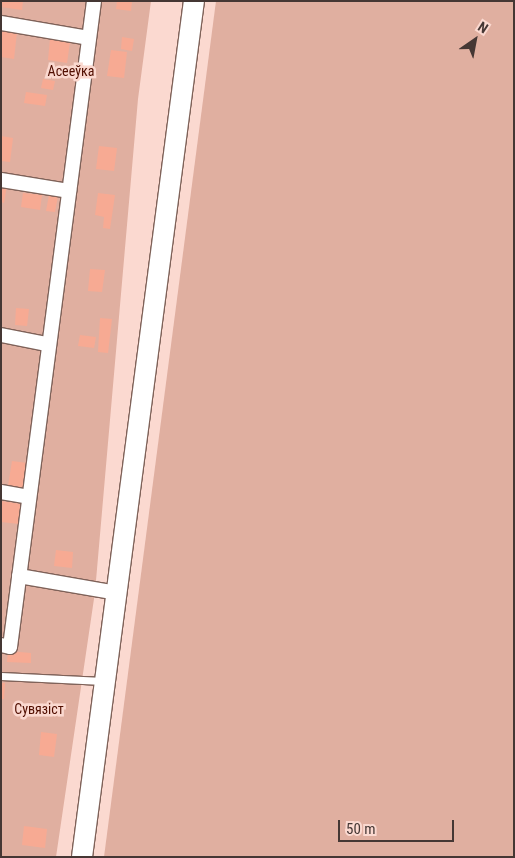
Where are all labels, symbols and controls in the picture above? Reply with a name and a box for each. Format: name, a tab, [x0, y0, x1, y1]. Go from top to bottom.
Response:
north arrow	[450, 15, 500, 65]
text: N	[475, 18, 491, 36]
park label: Асееўка	[48, 63, 94, 79]
park label: Сувязіст	[14, 701, 64, 717]
scale bar	[340, 810, 456, 842]
text: 50 m	[346, 820, 376, 838]

